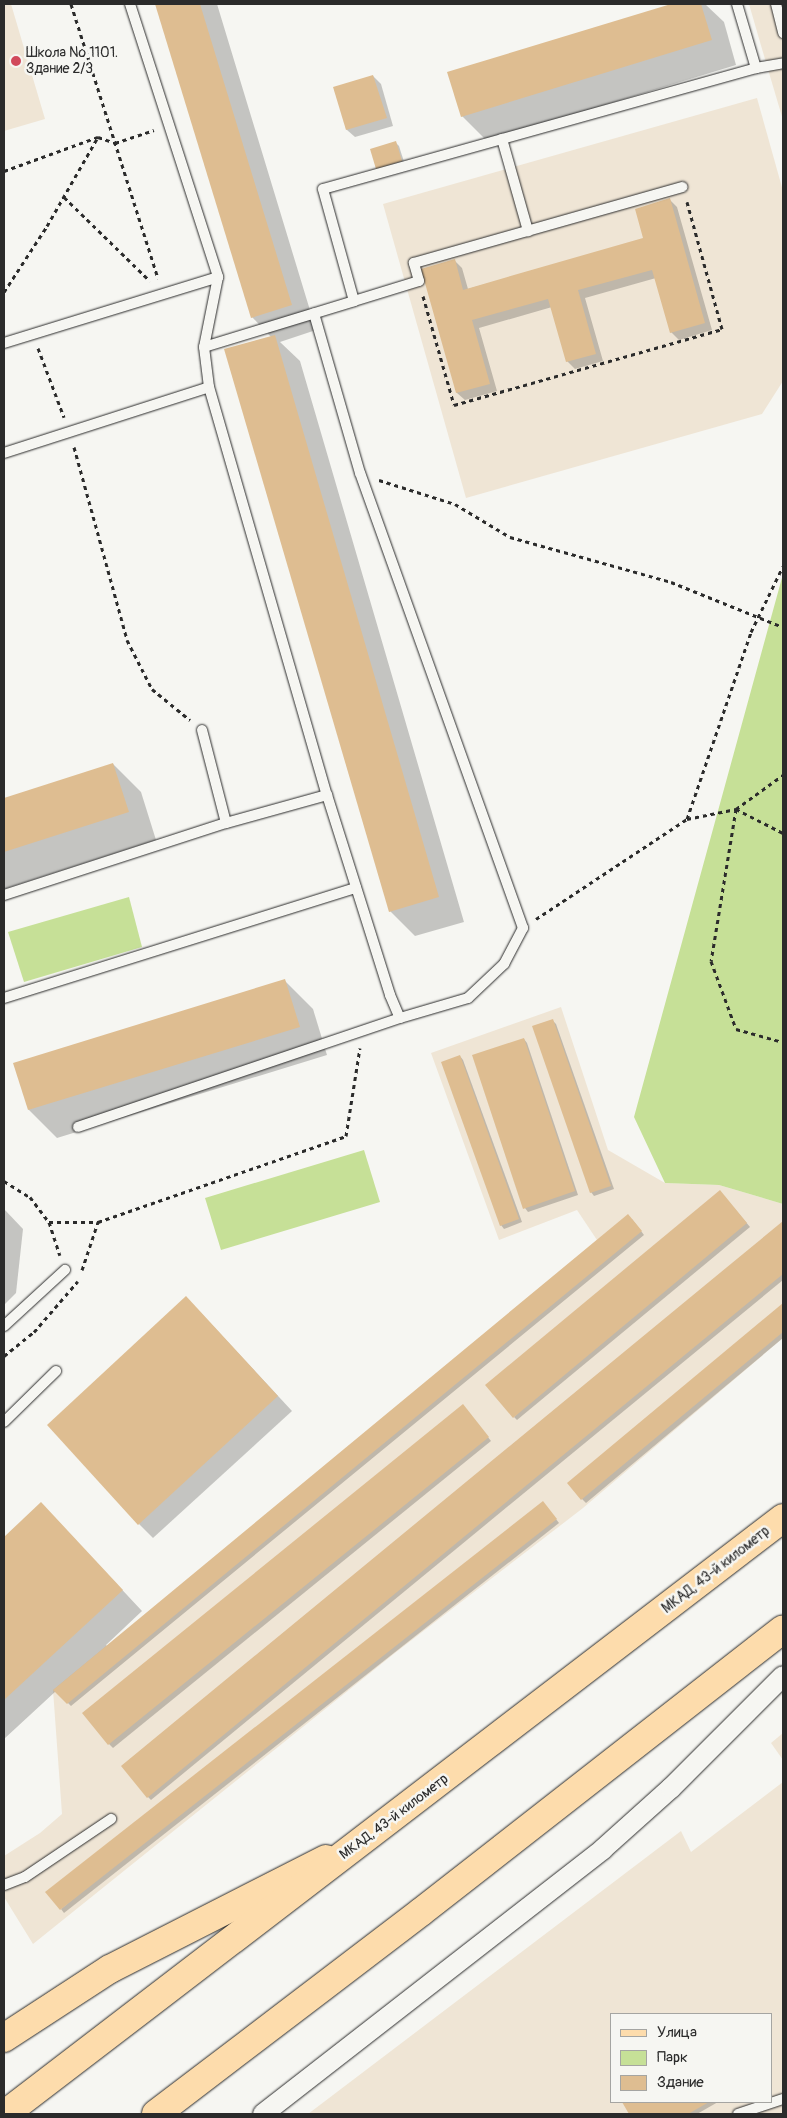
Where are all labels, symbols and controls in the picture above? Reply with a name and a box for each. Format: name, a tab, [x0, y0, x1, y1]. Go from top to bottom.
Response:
place label: Школа № 1101. Здание 2/3	[26, 45, 118, 78]
marker: Школа № 1101. Здание 2/3	[10, 55, 22, 67]
street label: МКАД, 43-й километр	[659, 1523, 773, 1617]
street label: МКАД, 43-й километр	[336, 1771, 452, 1863]
legend	[610, 2013, 772, 2103]
text: Улица	[657, 2023, 697, 2042]
text: Парк	[657, 2048, 688, 2067]
text: Здание	[657, 2073, 704, 2092]

